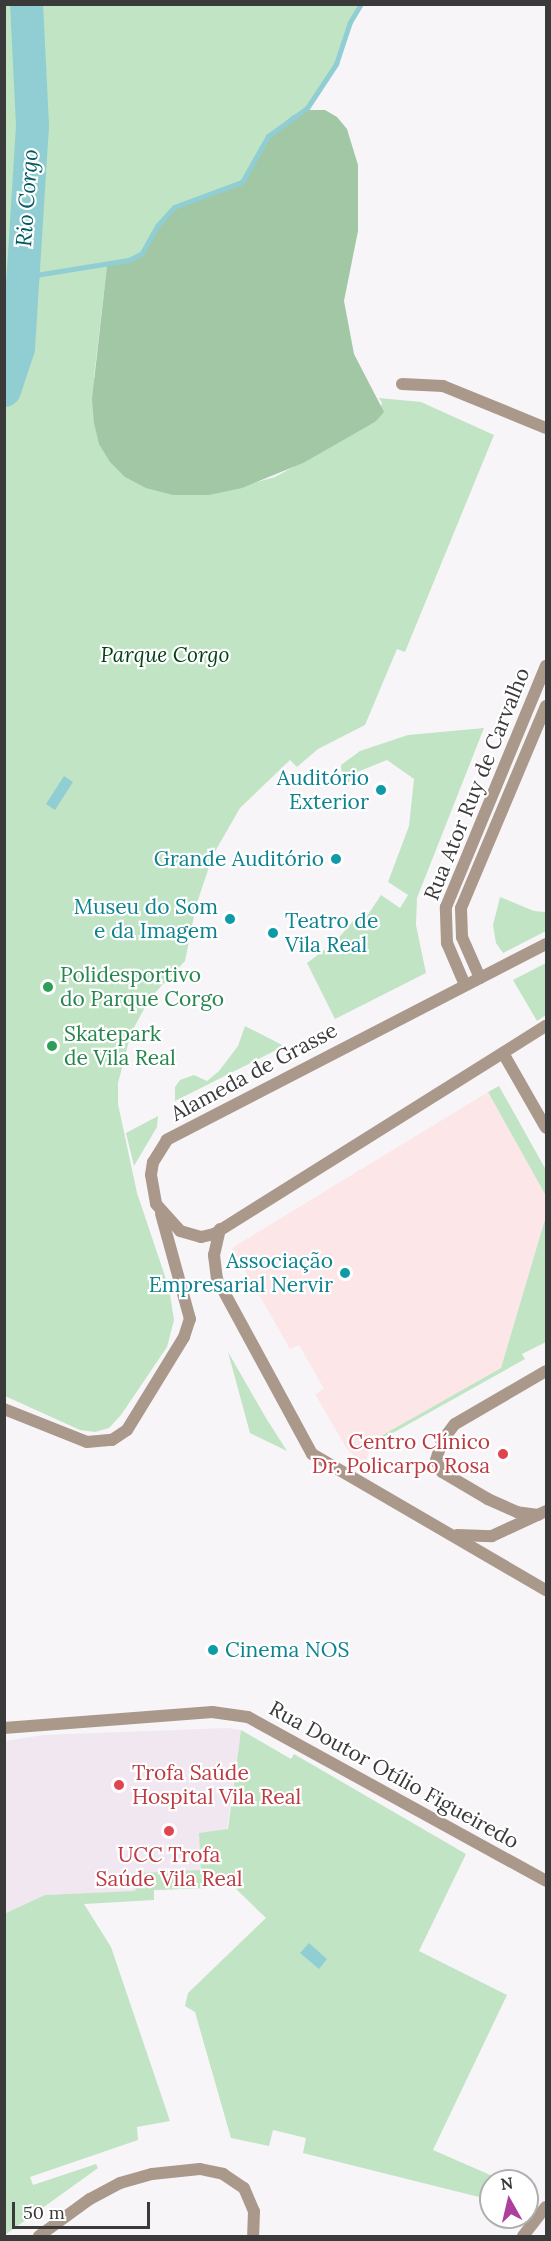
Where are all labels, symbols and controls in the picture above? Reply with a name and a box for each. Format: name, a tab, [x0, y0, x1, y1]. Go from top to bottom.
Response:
water label: Rio Corgo	[10, 148, 44, 248]
park label: Parque Corgo	[101, 642, 229, 668]
street label: Rua Ator Ruy de Carvalho	[419, 664, 535, 904]
place label: Auditório Exterior	[277, 765, 369, 815]
marker: Auditório Exterior	[374, 783, 388, 797]
place label: Grande Auditório	[154, 846, 324, 872]
marker: Grande Auditório	[329, 852, 343, 866]
place label: Museu do Som e da Imagem	[74, 894, 218, 944]
place label: Teatro de Vila Real	[285, 908, 378, 958]
marker: Museu do Som e da Imagem	[223, 912, 237, 926]
marker: Teatro de Vila Real	[266, 926, 280, 940]
place label: Polidesportivo do Parque Corgo	[60, 962, 224, 1012]
marker: Polidesportivo do Parque Corgo	[41, 980, 55, 994]
street label: Alameda de Grasse	[167, 1018, 341, 1126]
place label: Skatepark de Vila Real	[64, 1021, 176, 1071]
marker: Skatepark de Vila Real	[45, 1039, 59, 1053]
place label: Associação Empresarial Nervir	[149, 1248, 333, 1298]
marker: Associação Empresarial Nervir	[338, 1266, 352, 1280]
place label: Centro Clínico Dr. Policarpo Rosa	[312, 1429, 490, 1479]
marker: Centro Clínico Dr. Policarpo Rosa	[494, 1445, 512, 1463]
place label: Cinema NOS	[225, 1637, 349, 1663]
marker: Cinema NOS	[206, 1643, 220, 1657]
street label: Rua Doutor Otílio Figueiredo	[265, 1696, 523, 1854]
place label: Trofa Saúde Hospital Vila Real	[132, 1760, 301, 1810]
marker: Trofa Saúde Hospital Vila Real	[110, 1776, 128, 1794]
marker: UCC Trofa Saúde Vila Real	[160, 1822, 178, 1840]
place label: UCC Trofa Saúde Vila Real	[96, 1842, 242, 1892]
north arrow	[479, 2169, 539, 2229]
text: N	[499, 2172, 514, 2194]
scale bar	[15, 2190, 153, 2228]
text: 50 m	[23, 2201, 65, 2224]

